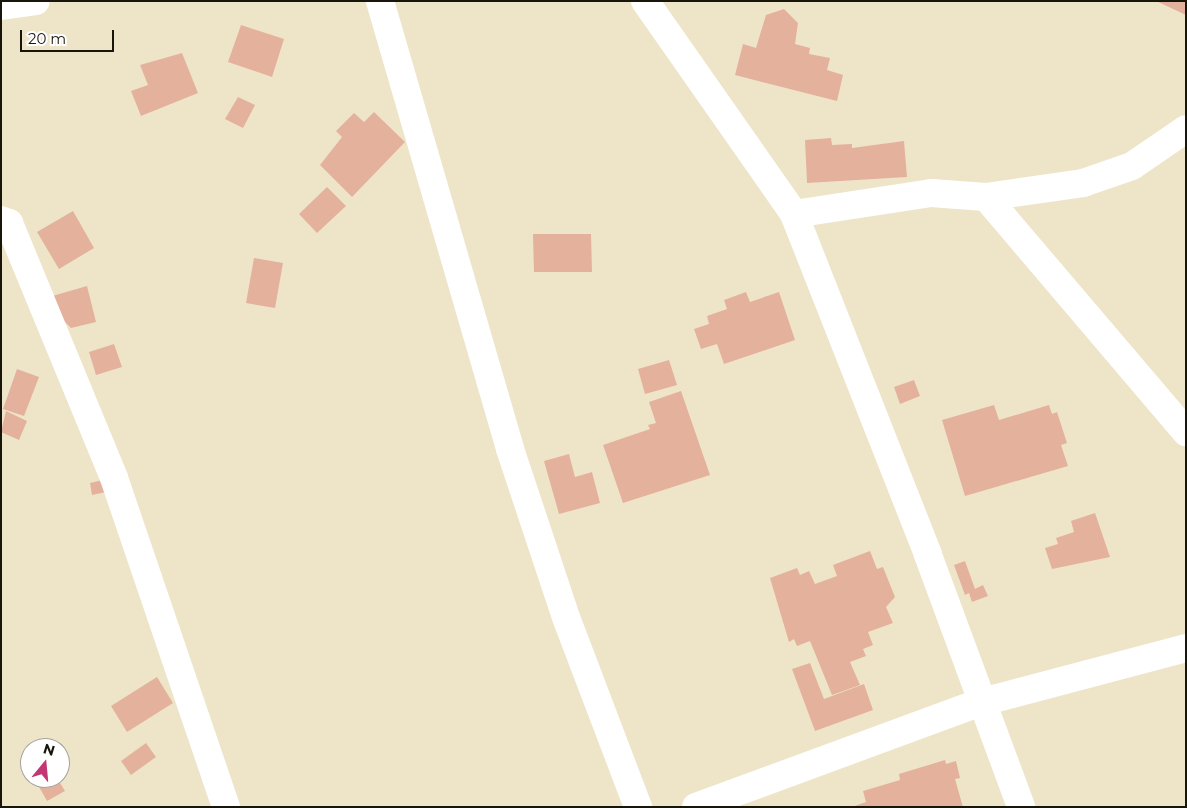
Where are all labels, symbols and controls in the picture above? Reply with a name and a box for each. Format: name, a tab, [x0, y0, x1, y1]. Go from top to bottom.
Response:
scale bar	[22, 20, 116, 52]
text: 20 m	[28, 29, 66, 48]
north arrow	[20, 738, 70, 788]
text: N	[41, 739, 57, 760]

